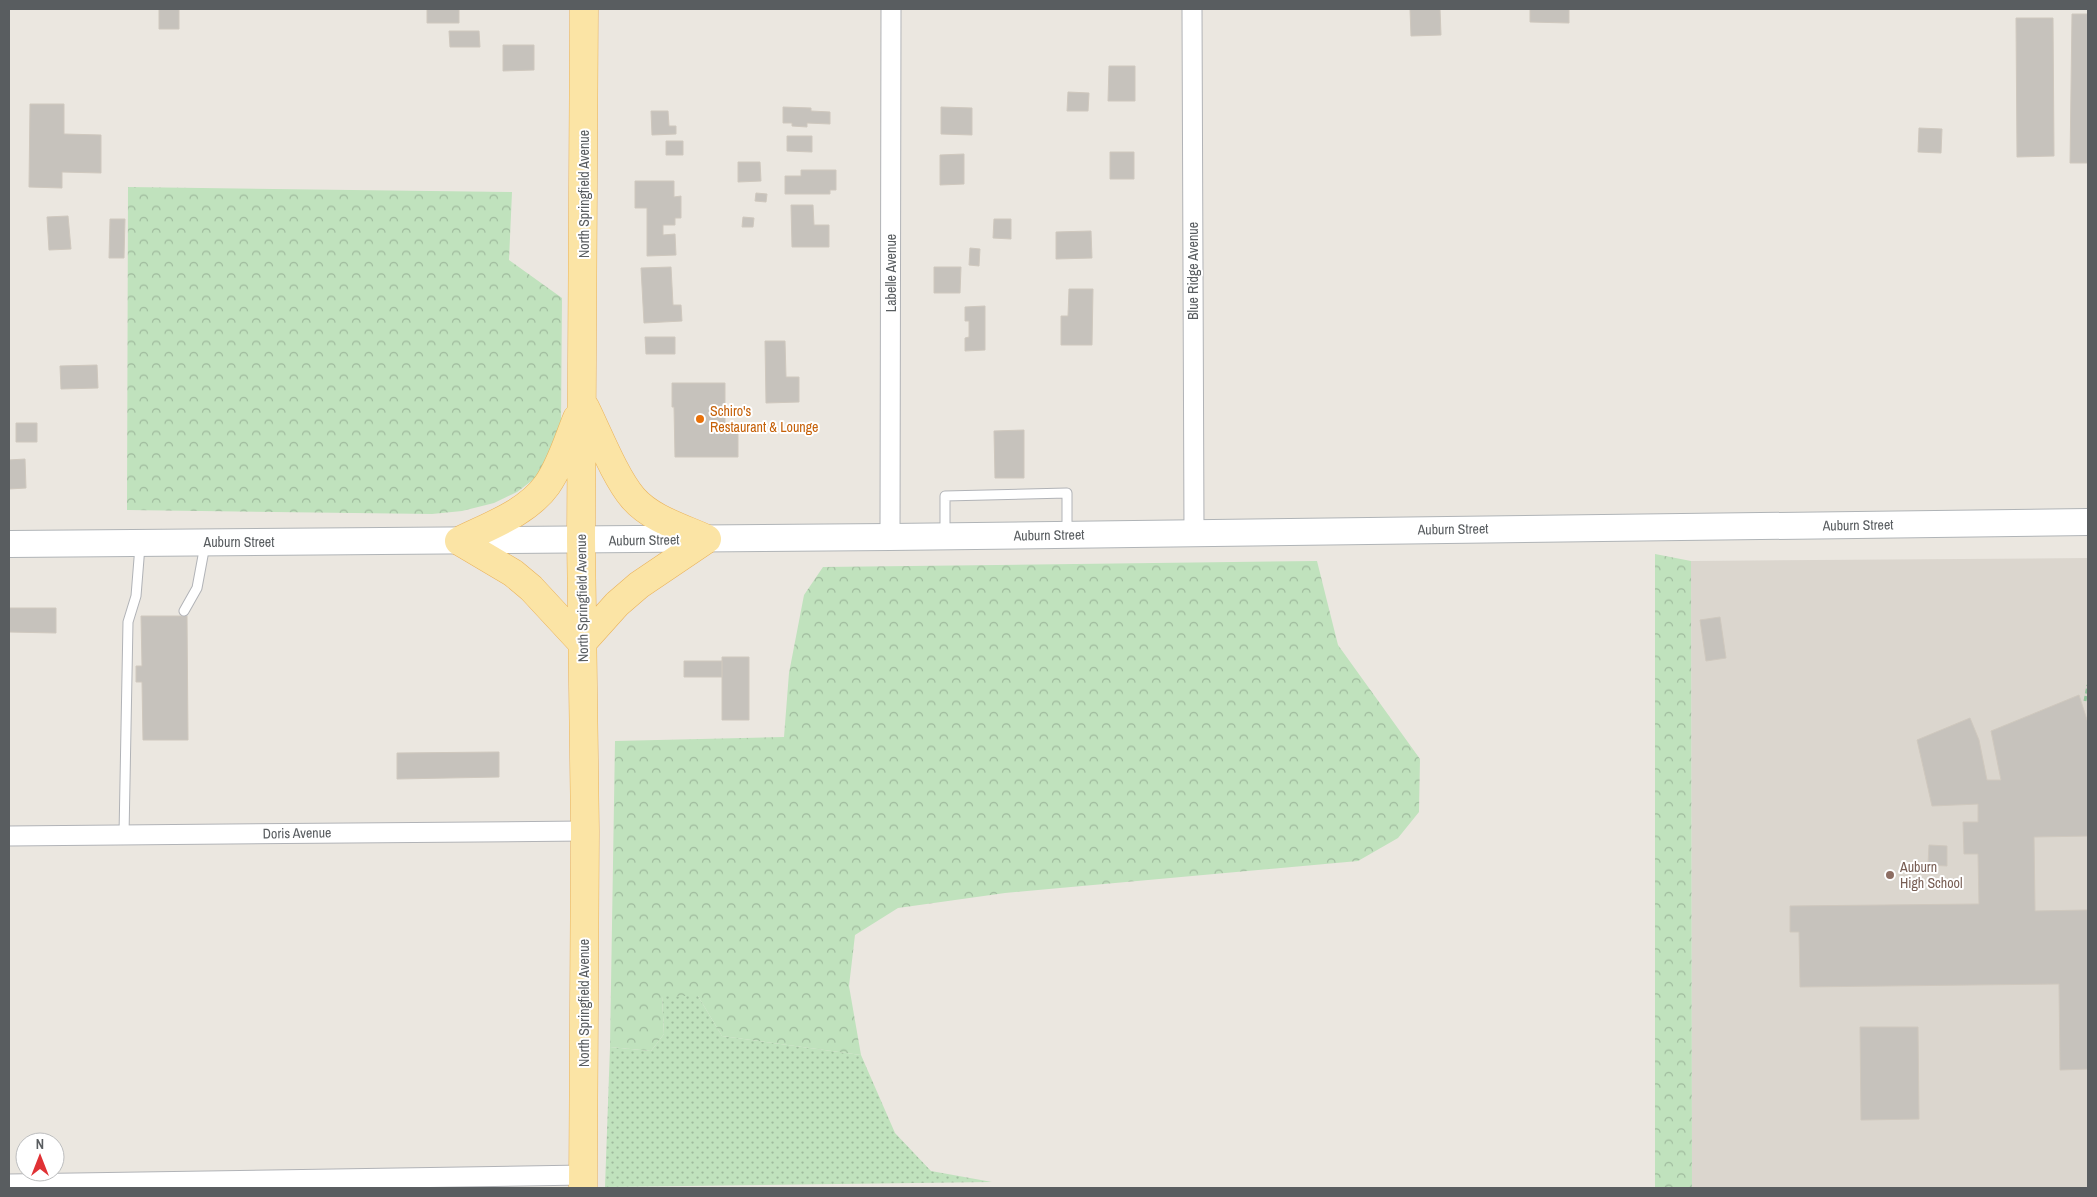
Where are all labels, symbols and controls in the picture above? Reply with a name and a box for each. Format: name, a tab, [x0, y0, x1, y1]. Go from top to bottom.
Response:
street label: North Springfield Avenue	[575, 130, 593, 258]
street label: Blue Ridge Avenue	[1184, 222, 1202, 320]
street label: Labelle Avenue	[882, 234, 900, 312]
place label: Schiro's Restaurant & Lounge	[710, 402, 819, 436]
marker: Schiro's Restaurant & Lounge	[694, 413, 706, 425]
street label: Auburn Street	[1821, 515, 1894, 535]
street label: Auburn Street	[1416, 519, 1489, 539]
street label: Auburn Street	[1012, 525, 1085, 545]
street label: Auburn Street	[607, 530, 680, 550]
street label: Auburn Street	[203, 533, 274, 551]
street label: North Springfield Avenue	[572, 534, 592, 662]
street label: Doris Avenue	[262, 823, 332, 843]
place label: Auburn High School	[1899, 858, 1963, 892]
marker: Auburn High School	[1884, 869, 1896, 881]
street label: North Springfield Avenue	[575, 939, 593, 1067]
north arrow	[15, 1132, 65, 1182]
text: N	[36, 1135, 44, 1153]

